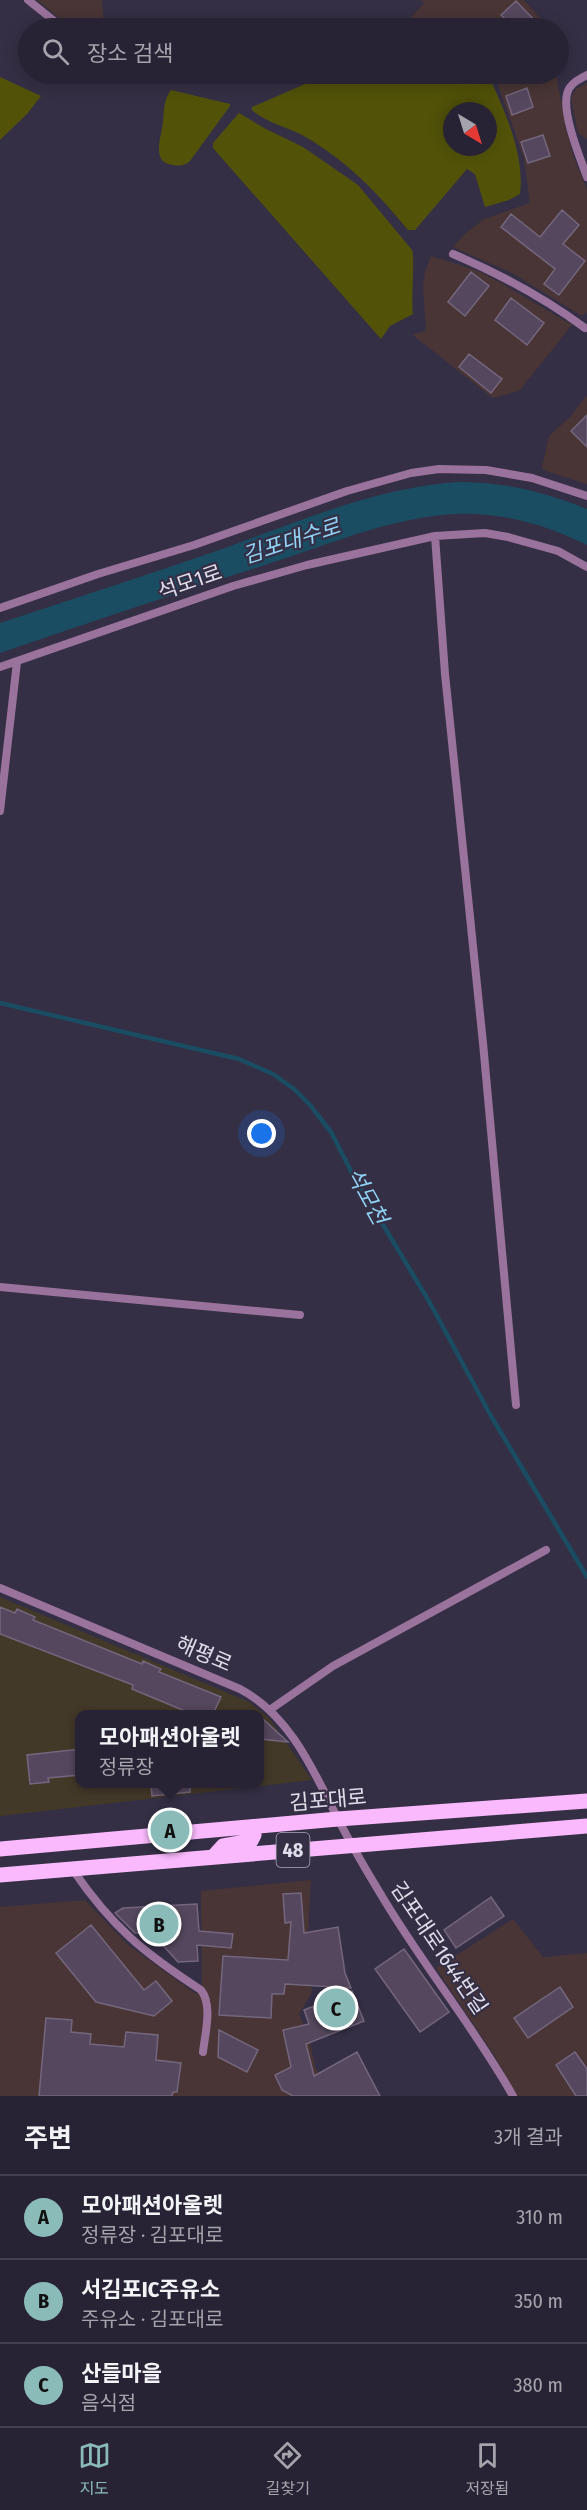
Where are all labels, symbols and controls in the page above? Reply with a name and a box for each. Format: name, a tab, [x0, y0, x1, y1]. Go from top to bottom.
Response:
search box	[18, 18, 569, 84]
icon: search	[39, 35, 72, 68]
text: 장소 검색	[87, 40, 173, 67]
north arrow	[443, 102, 497, 156]
water label: 김포대수로	[239, 512, 345, 569]
street label: 석모1로	[154, 559, 226, 605]
your location	[247, 1119, 276, 1148]
water label: 석모천	[340, 1163, 395, 1232]
street label: 해평로	[172, 1631, 236, 1677]
popup	[75, 1710, 264, 1788]
text: 모아패션아울렛	[99, 1724, 240, 1751]
text: 정류장	[99, 1755, 154, 1779]
street label: 김포대로	[288, 1784, 368, 1816]
pin: A	[150, 1808, 190, 1852]
road number: 48	[276, 1833, 310, 1867]
street label: 김포대로1644번길	[385, 1877, 493, 2019]
pin: B	[140, 1902, 178, 1946]
pin: C	[316, 1986, 356, 2030]
text: 주변	[24, 2123, 72, 2154]
text: 3개 결과	[494, 2125, 563, 2149]
text: 모아패션아울렛	[81, 2192, 223, 2219]
text: A	[38, 2205, 49, 2229]
text: 310 m	[516, 2205, 563, 2229]
text: 정류장 · 김포대로	[81, 2223, 223, 2247]
text: 서김포IC주유소	[81, 2276, 220, 2303]
text: B	[38, 2289, 49, 2313]
text: 350 m	[514, 2289, 563, 2313]
text: 주유소 · 김포대로	[81, 2307, 223, 2331]
text: 산들마을	[81, 2360, 162, 2387]
text: C	[38, 2373, 49, 2397]
text: 380 m	[513, 2373, 563, 2397]
text: 음식점	[81, 2391, 136, 2415]
tab: 지도	[78, 2439, 111, 2499]
tab: 길찾기	[266, 2439, 310, 2499]
tab: 저장됨	[465, 2439, 509, 2499]

